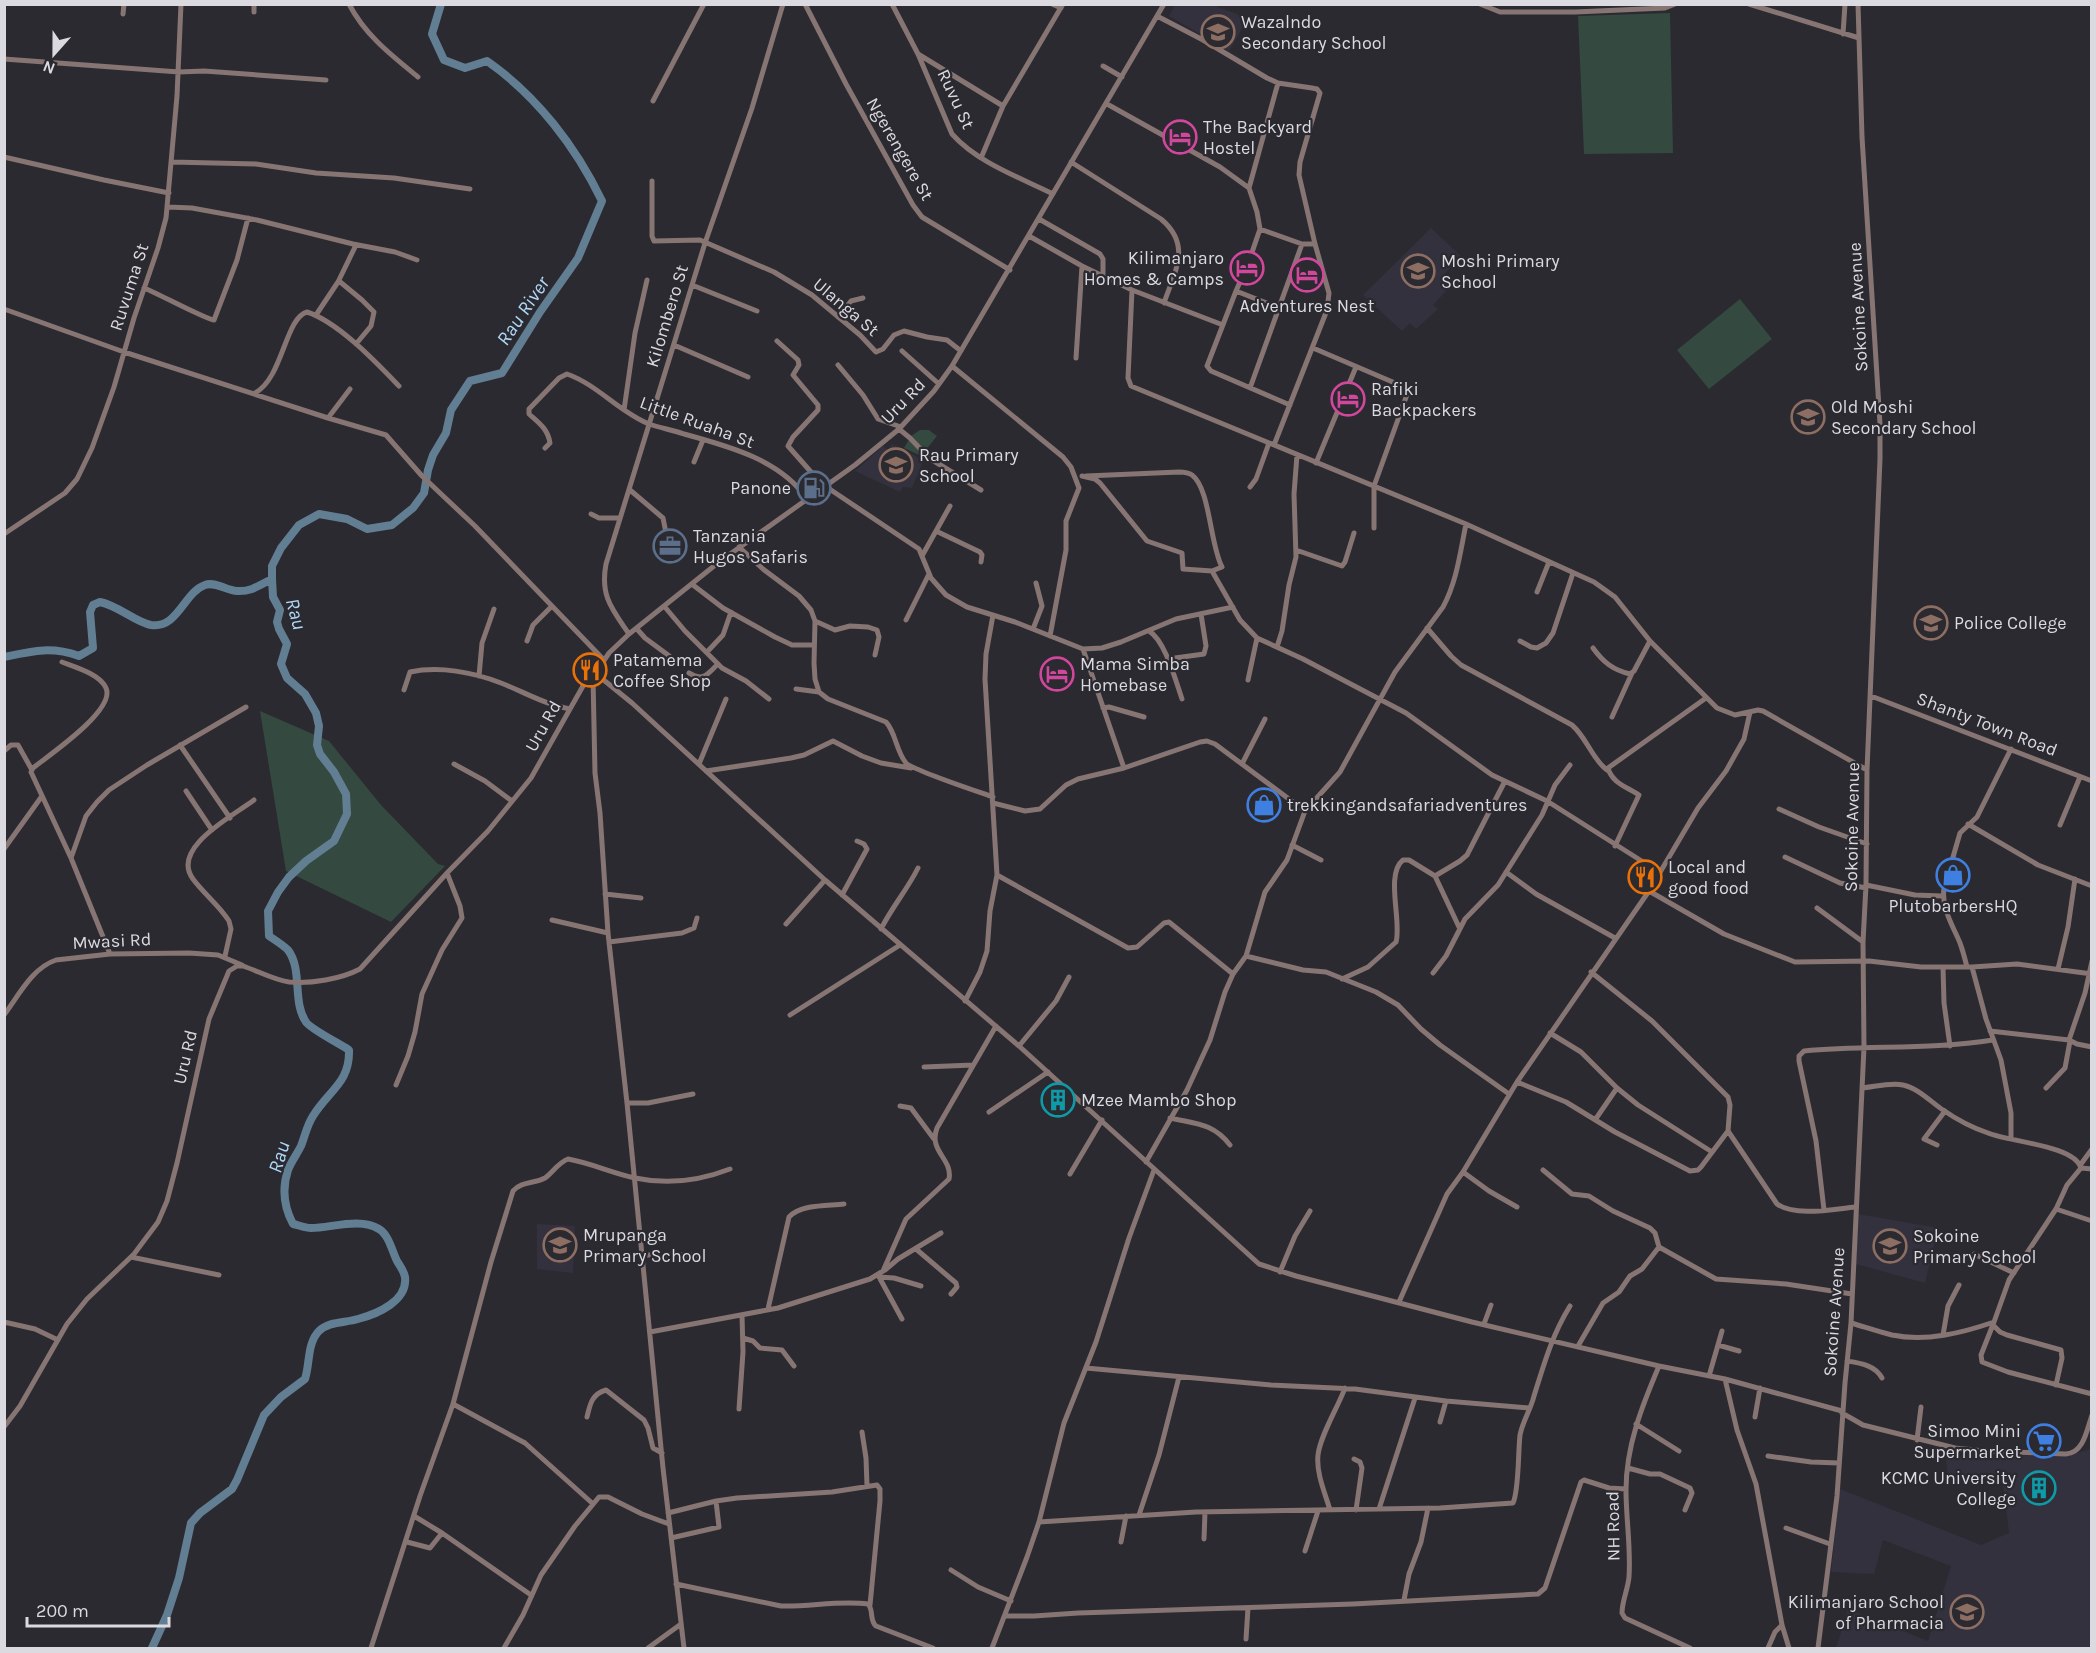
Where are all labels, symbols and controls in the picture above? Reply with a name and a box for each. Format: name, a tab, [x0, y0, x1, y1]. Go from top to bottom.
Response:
place label: Wazalndo Secondary School	[1241, 11, 1387, 54]
school or university icon: Wazalndo Secondary School	[1200, 14, 1236, 50]
north arrow	[24, 24, 84, 84]
text: N	[40, 57, 58, 78]
street label: Ruvu St	[933, 65, 980, 133]
street label: Ngerengere St	[862, 94, 938, 205]
place label: The Backyard Hostel	[1203, 116, 1312, 159]
hotel icon: The Backyard Hostel	[1162, 119, 1198, 155]
street label: Ruvuma St	[105, 240, 154, 333]
street label: Sokoine Avenue	[1844, 242, 1872, 372]
place label: Kilimanjaro Homes & Camps	[1084, 247, 1224, 290]
hotel icon: Kilimanjaro Homes & Camps	[1229, 250, 1265, 286]
place label: Moshi Primary School	[1441, 250, 1560, 293]
school or university icon: Moshi Primary School	[1400, 253, 1436, 289]
hotel icon: Adventures Nest	[1289, 257, 1325, 293]
street label: Kilombero St	[641, 262, 693, 370]
water label: Rau River	[492, 271, 555, 350]
street label: Ulanga St	[808, 273, 884, 341]
place label: Adventures Nest	[1239, 295, 1375, 317]
street label: Uru Rd	[876, 374, 930, 428]
place label: Rafiki Backpackers	[1371, 378, 1477, 421]
hotel icon: Rafiki Backpackers	[1330, 381, 1366, 417]
street label: Little Ruaha St	[637, 391, 758, 453]
place label: Old Moshi Secondary School	[1831, 396, 1977, 439]
school or university icon: Old Moshi Secondary School	[1790, 399, 1826, 435]
place label: Rau Primary School	[919, 444, 1019, 487]
school or university icon: Rau Primary School	[878, 447, 914, 483]
fuel station icon: Panone	[796, 470, 832, 506]
place label: Panone	[730, 477, 791, 499]
place label: Tanzania Hugos Safaris	[693, 525, 808, 568]
office icon: Tanzania Hugos Safaris	[652, 528, 688, 564]
water label: Rau	[281, 596, 311, 632]
school or university icon: Police College	[1913, 605, 1949, 641]
place label: Police College	[1954, 612, 2067, 634]
place label: Patamema Coffee Shop	[613, 649, 711, 692]
restaurant icon: Patamema Coffee Shop	[572, 652, 608, 688]
place label: Mama Simba Homebase	[1080, 653, 1190, 696]
hotel icon: Mama Simba Homebase	[1039, 656, 1075, 692]
street label: Shanty Town Road	[1914, 687, 2060, 761]
street label: Uru Rd	[520, 697, 566, 755]
street label: Sokoine Avenue	[1840, 762, 1864, 892]
shop icon: trekkingandsafariadventures	[1246, 787, 1282, 823]
place label: trekkingandsafariadventures	[1287, 794, 1528, 816]
place label: Local and good food	[1668, 856, 1749, 899]
shop icon: PlutobarbersHQ	[1935, 857, 1971, 893]
restaurant icon: Local and good food	[1627, 859, 1663, 895]
place label: PlutobarbersHQ	[1888, 895, 2018, 917]
street label: Mwasi Rd	[72, 928, 152, 954]
street label: Uru Rd	[168, 1028, 202, 1086]
building icon: Mzee Mambo Shop	[1040, 1082, 1076, 1118]
place label: Mzee Mambo Shop	[1081, 1089, 1236, 1111]
water label: Rau	[263, 1138, 295, 1176]
place label: Mrupanga Primary School	[583, 1224, 707, 1267]
place label: Sokoine Primary School	[1913, 1225, 2037, 1268]
school or university icon: Mrupanga Primary School	[542, 1227, 578, 1263]
school or university icon: Sokoine Primary School	[1872, 1228, 1908, 1264]
street label: Sokoine Avenue	[1819, 1247, 1849, 1377]
place label: Simoo Mini Supermarket	[1914, 1420, 2021, 1463]
supermarket icon: Simoo Mini Supermarket	[2026, 1423, 2062, 1459]
place label: KCMC University College	[1881, 1467, 2017, 1510]
building icon: KCMC University College	[2021, 1470, 2057, 1506]
street label: NH Road	[1601, 1491, 1625, 1561]
scale bar	[27, 1590, 170, 1628]
place label: Kilimanjaro School of Pharmacia	[1788, 1591, 1944, 1634]
school or university icon: Kilimanjaro School of Pharmacia	[1949, 1594, 1985, 1630]
text: 200 m	[36, 1600, 89, 1622]

